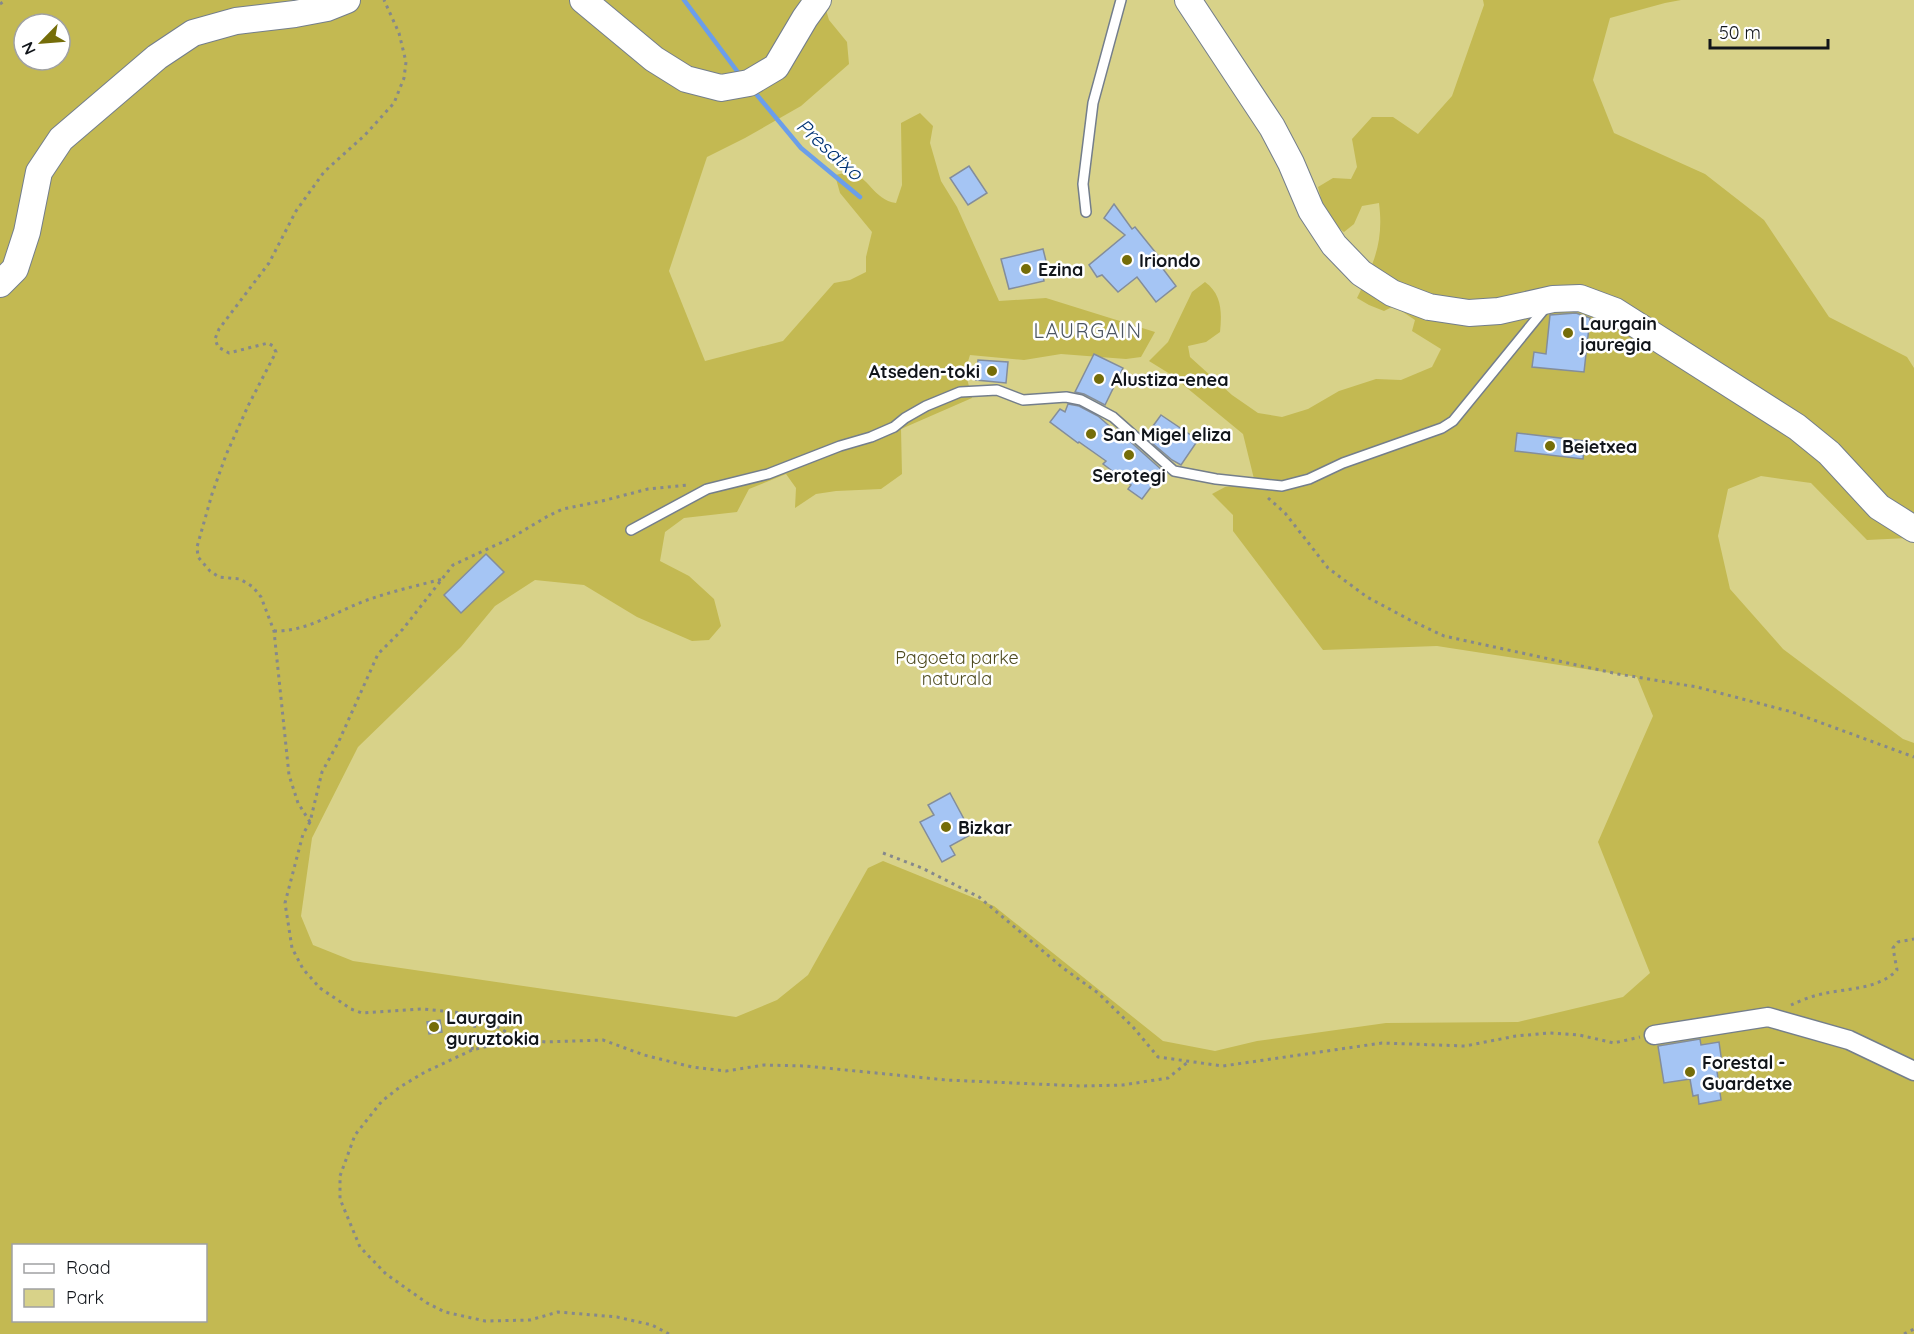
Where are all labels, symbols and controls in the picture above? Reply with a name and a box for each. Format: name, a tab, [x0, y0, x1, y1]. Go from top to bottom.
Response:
north arrow	[12, 12, 72, 72]
scale bar	[1710, 12, 1828, 50]
text: 50 m	[1719, 21, 1761, 44]
text: N	[17, 39, 40, 58]
water label: Presatxo	[792, 113, 869, 186]
place label: Iriondo	[1139, 249, 1201, 272]
marker: Iriondo	[1120, 253, 1134, 267]
place label: Ezina	[1038, 258, 1083, 281]
marker: Ezina	[1019, 262, 1033, 276]
place label: Laurgain jauregia	[1579, 312, 1657, 356]
district label: LAURGAIN	[1033, 318, 1143, 343]
marker: Laurgain jauregia	[1561, 326, 1575, 340]
place label: Atseden-toki	[869, 360, 980, 383]
marker: Atseden-toki	[985, 364, 999, 378]
place label: Alustiza-enea	[1111, 368, 1229, 391]
marker: Alustiza-enea	[1092, 372, 1106, 386]
place label: San Migel eliza	[1103, 423, 1231, 446]
marker: San Migel eliza	[1084, 427, 1098, 441]
place label: Beietxea	[1562, 435, 1637, 458]
marker: Beietxea	[1543, 439, 1557, 453]
marker: Serotegi	[1122, 448, 1136, 462]
place label: Serotegi	[1092, 464, 1166, 487]
park label: Pagoeta parke naturala	[895, 646, 1019, 690]
place label: Bizkar	[958, 816, 1012, 839]
marker: Bizkar	[939, 820, 953, 834]
place label: Laurgain guruztokia	[446, 1006, 539, 1050]
marker: Laurgain guruztokia	[427, 1020, 441, 1034]
place label: Forestal - Guardetxe	[1702, 1051, 1793, 1095]
marker: Forestal - Guardetxe	[1683, 1065, 1697, 1079]
legend	[12, 1244, 207, 1322]
text: Road	[66, 1256, 111, 1279]
text: Park	[66, 1286, 104, 1309]

